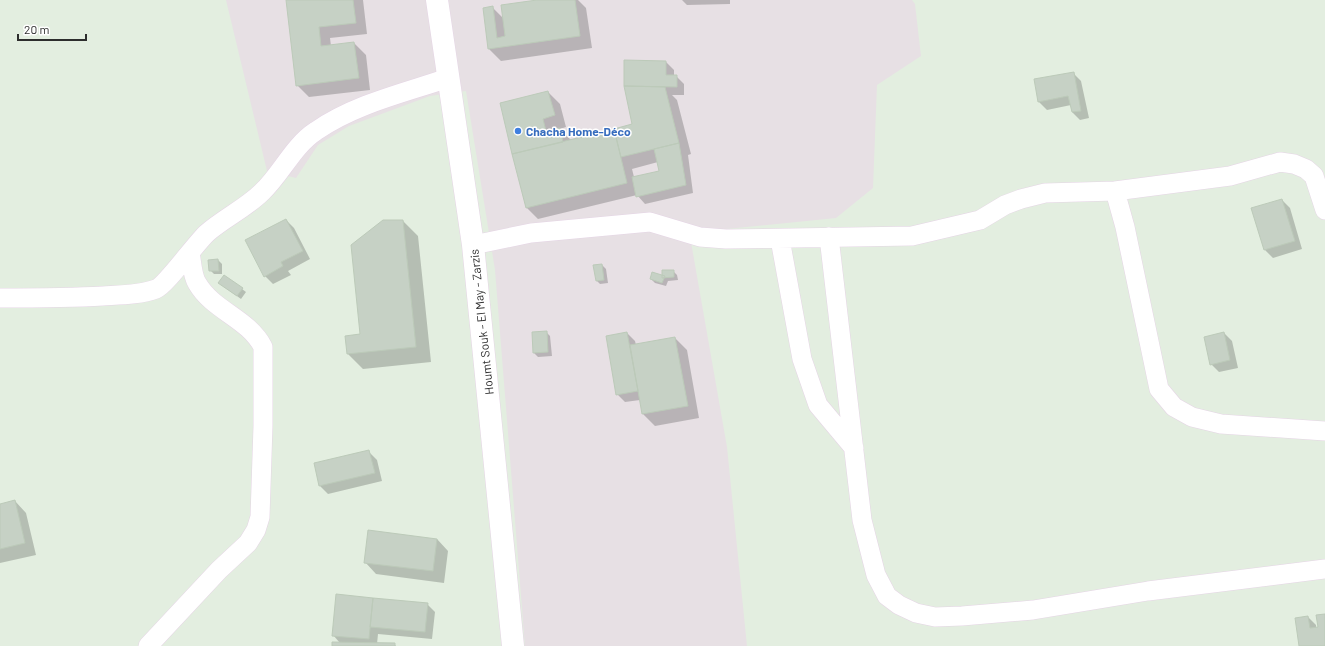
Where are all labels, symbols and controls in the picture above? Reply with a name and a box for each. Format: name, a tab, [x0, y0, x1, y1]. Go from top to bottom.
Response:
scale bar	[18, 16, 86, 42]
text: 20 m	[24, 22, 50, 36]
place label: Chacha Home-Déco	[526, 124, 631, 138]
marker: Chacha Home-Déco	[513, 126, 523, 136]
street label: Houmt Souk - El May - Zarzis	[466, 248, 496, 396]

